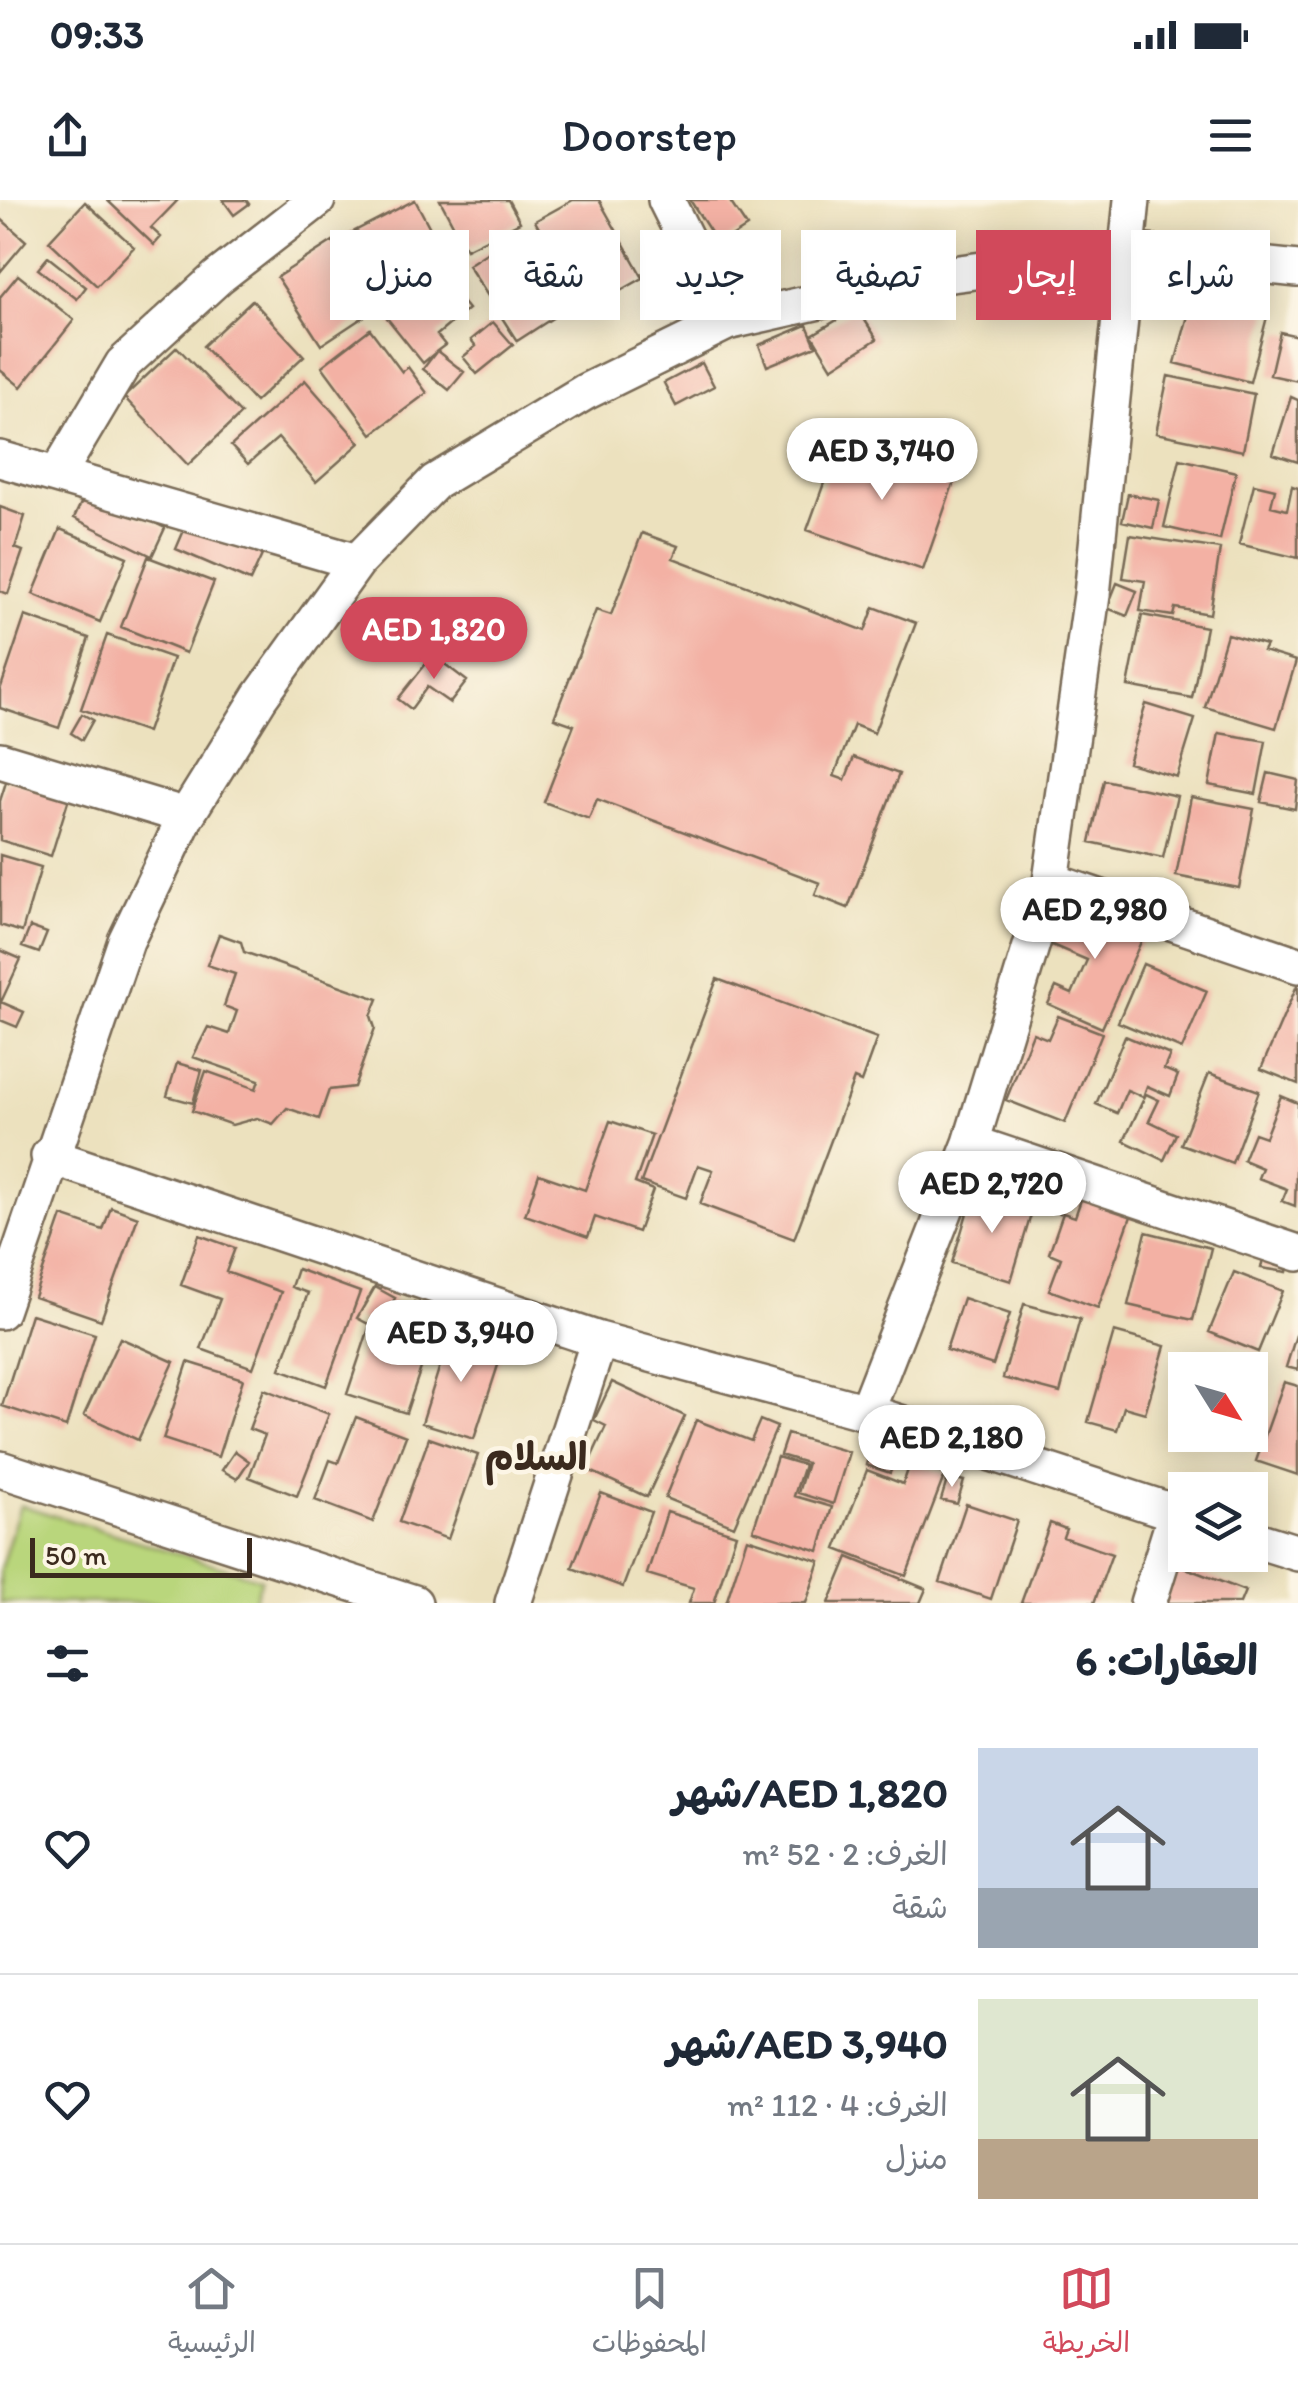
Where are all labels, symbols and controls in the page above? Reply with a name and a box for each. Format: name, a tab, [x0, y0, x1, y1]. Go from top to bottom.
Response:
text: 09:33	[50, 12, 144, 58]
icon: share	[40, 108, 95, 163]
text: Doorstep	[561, 108, 737, 162]
icon: menu	[1203, 108, 1258, 163]
chip: منزل	[330, 230, 469, 320]
chip: شقة	[489, 230, 620, 320]
chip: جديد	[640, 230, 781, 320]
chip: تصفية	[801, 230, 956, 320]
chip: إيجار	[976, 230, 1111, 320]
chip: شراء	[1131, 230, 1270, 320]
pin: AED 3,740	[768, 418, 996, 503]
text: AED 3,740	[809, 431, 955, 469]
pin: AED 1,820	[320, 597, 548, 682]
text: AED 1,820	[362, 610, 506, 648]
pin: AED 2,980	[981, 877, 1209, 962]
text: AED 2,980	[1022, 890, 1168, 928]
pin: AED 2,720	[878, 1151, 1106, 1236]
text: AED 2,720	[920, 1164, 1064, 1202]
pin: AED 3,940	[347, 1300, 575, 1385]
text: AED 3,940	[387, 1313, 535, 1351]
north arrow	[1168, 1352, 1268, 1452]
map controls	[1168, 1352, 1268, 1572]
pin: AED 2,180	[838, 1405, 1066, 1490]
text: AED 2,180	[880, 1418, 1024, 1456]
district label: السلام	[485, 1434, 587, 1486]
button: layers	[1168, 1472, 1268, 1572]
scale bar	[30, 1533, 252, 1578]
text: 50 m	[45, 1538, 107, 1572]
text: العقارات: 6	[1075, 1635, 1258, 1686]
icon: filters	[40, 1636, 95, 1691]
text: AED 1,820/شهر	[672, 1767, 948, 1818]
icon: home	[1058, 1788, 1178, 1908]
icon: heart	[40, 1821, 95, 1876]
text: الغرف: 2 · 52 m²	[742, 1835, 948, 1873]
text: شقة	[892, 1888, 948, 1926]
text: AED 3,940/شهر	[667, 2018, 948, 2069]
icon: home	[1058, 2039, 1178, 2159]
icon: heart	[40, 2072, 95, 2127]
text: الغرف: 4 · 112 m²	[727, 2086, 948, 2124]
text: منزل	[885, 2139, 948, 2177]
tab: الرئيسية	[168, 2261, 256, 2367]
tab: المحفوظات	[592, 2261, 707, 2367]
tab: الخريطة	[1043, 2261, 1130, 2367]

